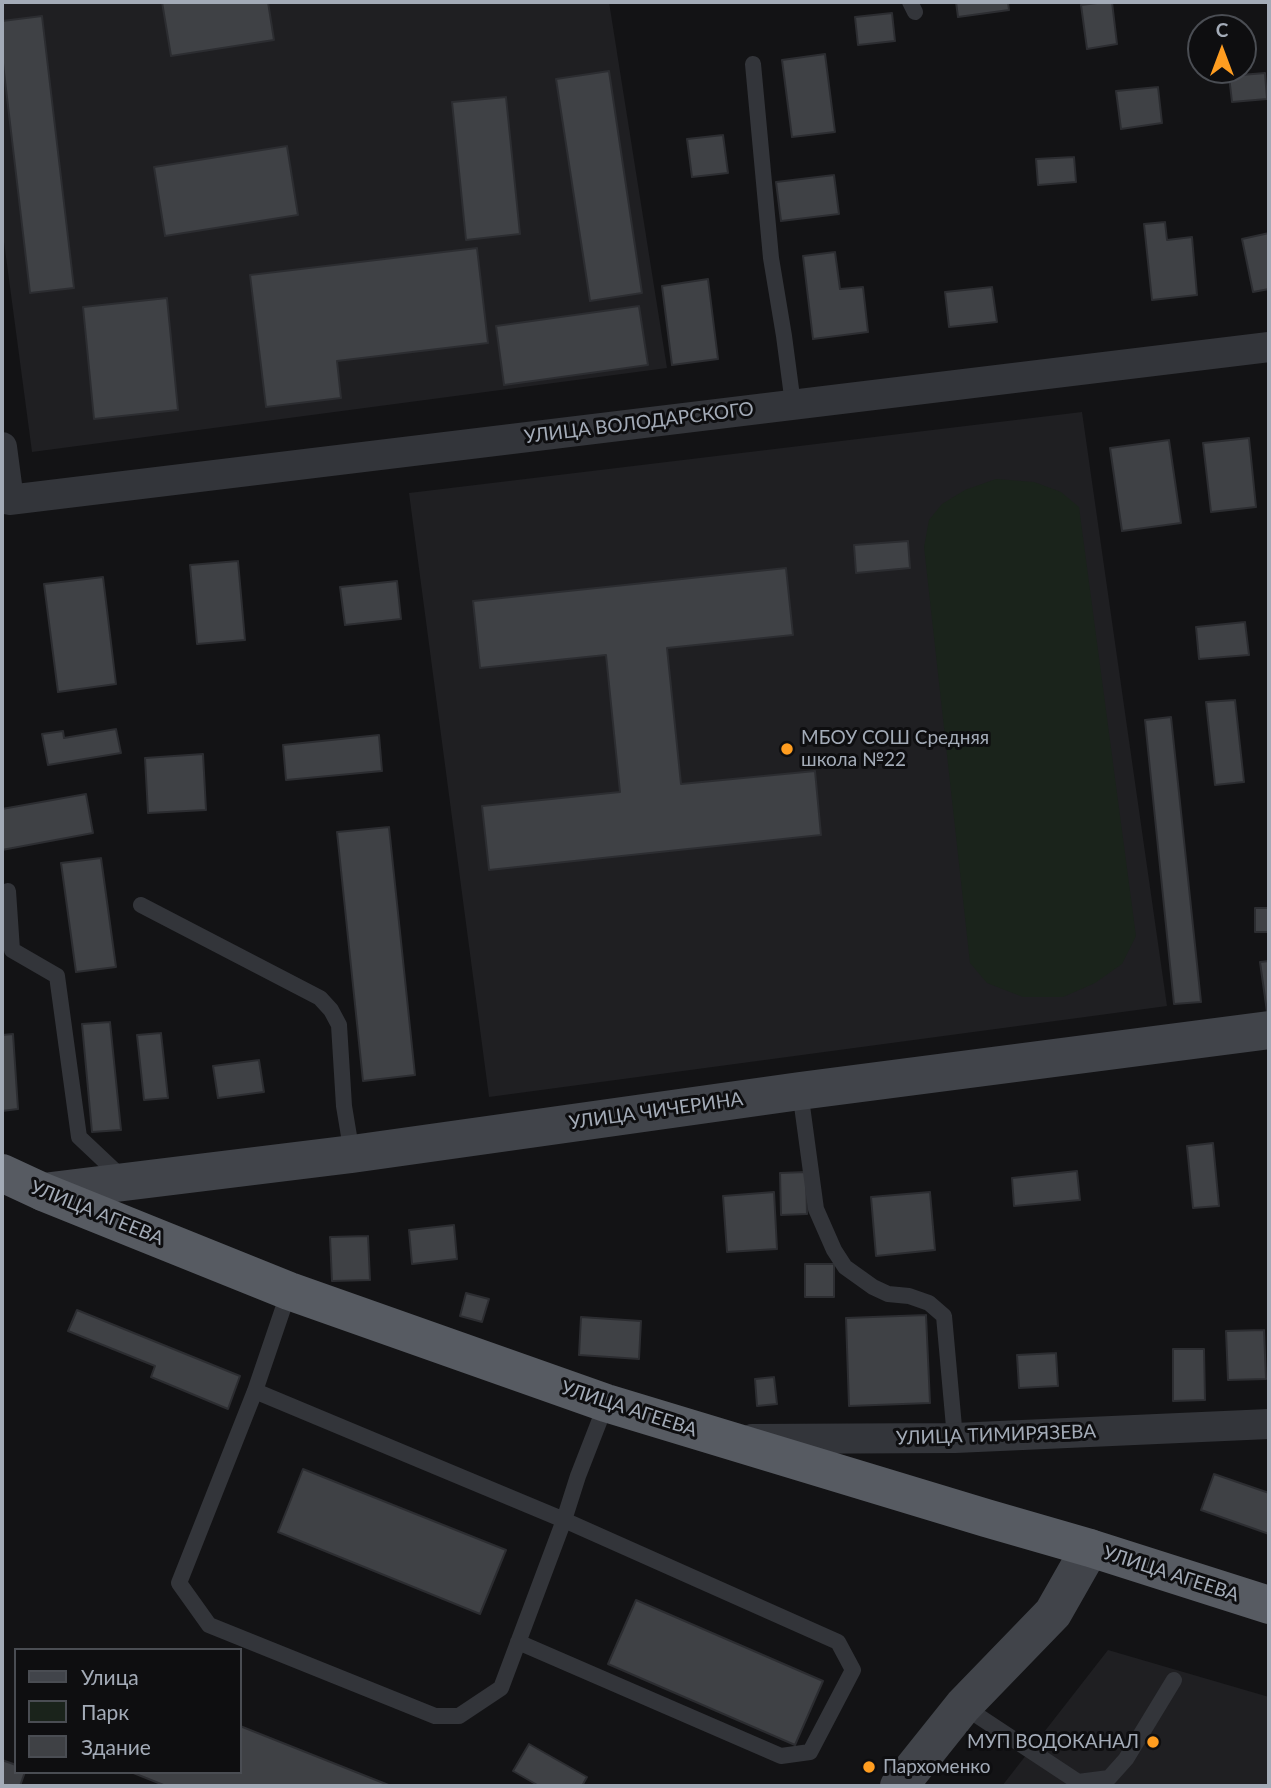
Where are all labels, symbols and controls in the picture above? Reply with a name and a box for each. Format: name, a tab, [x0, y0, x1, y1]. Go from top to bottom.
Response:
north arrow	[1187, 14, 1257, 84]
text: С	[1216, 18, 1228, 41]
street label: УЛИЦА ВОЛОДАРСКОГО	[523, 398, 755, 448]
place label: МБОУ СОШ Средняя школа №22	[801, 727, 989, 771]
marker: МБОУ СОШ Средняя школа №22	[779, 741, 795, 757]
street label: УЛИЦА ЧИЧЕРИНА	[568, 1088, 744, 1134]
street label: УЛИЦА АГЕЕВА	[27, 1176, 167, 1250]
street label: УЛИЦА АГЕЕВА	[558, 1376, 700, 1442]
street label: УЛИЦА ТИМИРЯЗЕВА	[896, 1420, 1096, 1450]
street label: УЛИЦА АГЕЕВА	[1100, 1541, 1242, 1607]
legend	[14, 1648, 242, 1774]
text: Улица	[81, 1664, 139, 1689]
text: Парк	[81, 1699, 129, 1724]
place label: МУП ВОДОКАНАЛ	[967, 1731, 1139, 1753]
text: Здание	[81, 1734, 151, 1759]
marker: МУП ВОДОКАНАЛ	[1145, 1734, 1161, 1750]
place label: Пархоменко	[883, 1756, 991, 1778]
marker: Пархоменко	[861, 1759, 877, 1775]

